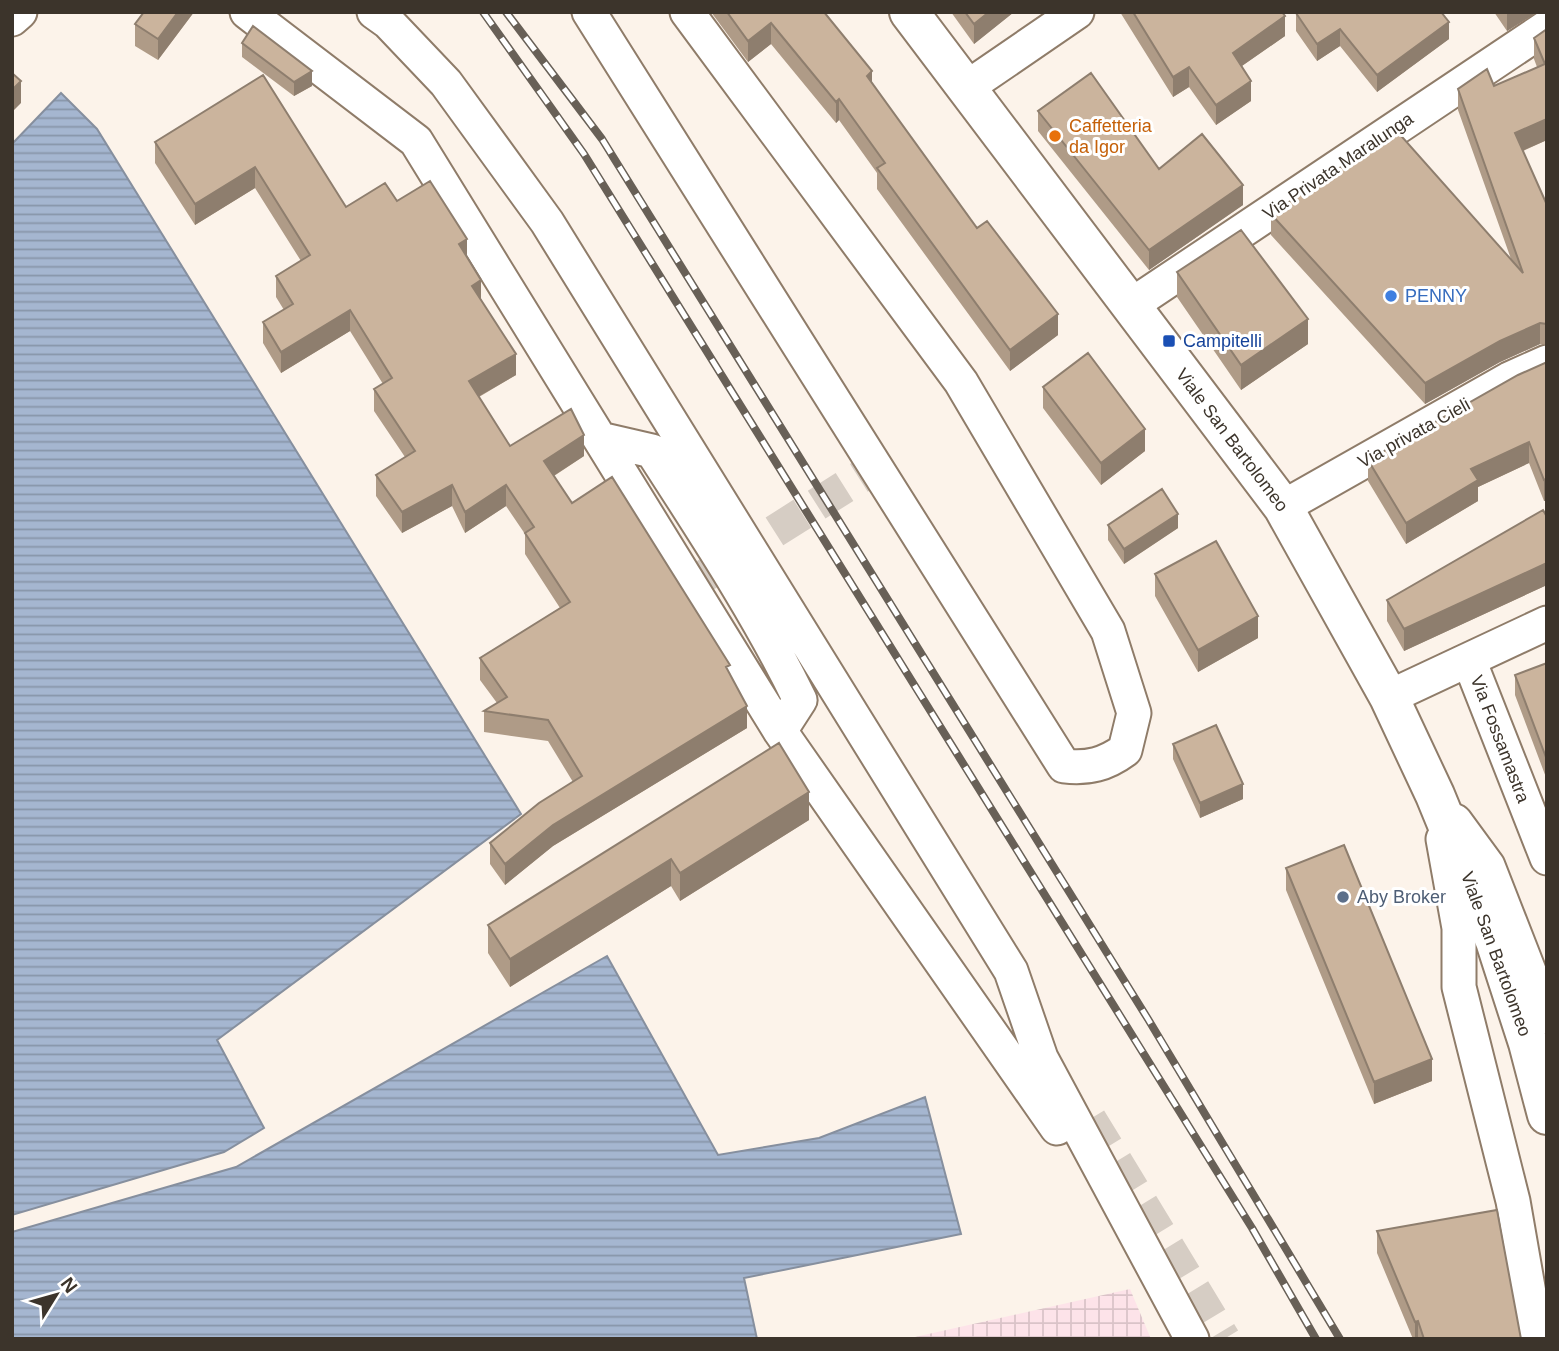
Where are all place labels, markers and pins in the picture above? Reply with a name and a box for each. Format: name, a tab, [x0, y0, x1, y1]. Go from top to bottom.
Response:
place label: Caffetteria da Igor	[1069, 116, 1153, 157]
marker: Caffetteria da Igor	[1047, 128, 1063, 144]
place label: PENNY	[1405, 286, 1467, 306]
marker: PENNY	[1383, 288, 1399, 304]
place label: Campitelli	[1183, 331, 1262, 351]
marker: Campitelli	[1161, 333, 1177, 349]
place label: Aby Broker	[1357, 887, 1446, 907]
marker: Aby Broker	[1335, 889, 1351, 905]

